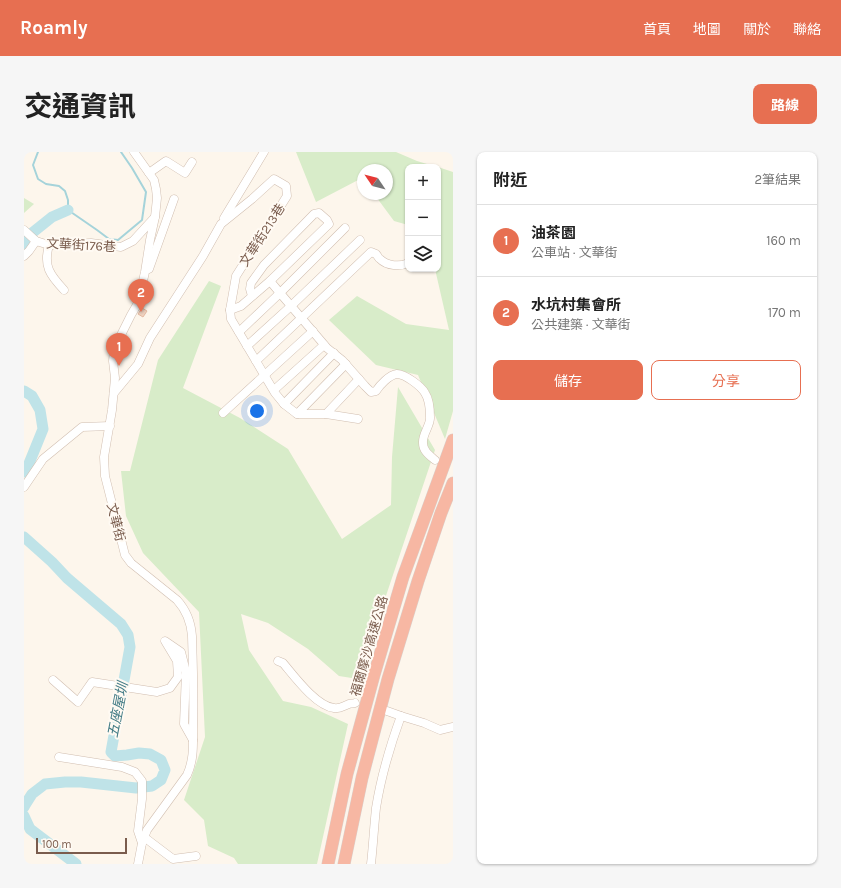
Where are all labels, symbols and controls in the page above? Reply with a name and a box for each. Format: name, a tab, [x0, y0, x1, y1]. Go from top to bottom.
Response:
text: Roamly	[20, 17, 87, 39]
text: 首頁	[643, 21, 671, 38]
text: 地圖	[693, 21, 721, 38]
text: 關於	[743, 21, 771, 38]
text: 聯絡	[793, 21, 821, 38]
button: 路線	[753, 84, 817, 124]
text: 交通資訊	[24, 90, 136, 123]
north arrow	[357, 164, 393, 200]
map controls	[405, 164, 441, 272]
button: +	[405, 164, 441, 200]
text: 附近	[493, 170, 527, 190]
text: 2筆結果	[754, 172, 801, 187]
button: −	[405, 200, 441, 236]
street label: 文華街213巷	[236, 201, 288, 269]
text: 油茶園	[531, 224, 576, 242]
text: 1	[504, 233, 508, 248]
text: 160 m	[766, 233, 801, 248]
street label: 文華街176巷	[46, 236, 116, 254]
button: layers	[405, 236, 441, 272]
text: 公車站 · 文華街	[531, 245, 618, 260]
pin: 2	[128, 279, 154, 312]
text: 水坑村集會所	[531, 296, 621, 314]
text: 2	[502, 305, 510, 320]
text: 170 m	[768, 305, 801, 320]
text: 公共建築 · 文華街	[531, 317, 631, 332]
pin: 1	[106, 333, 132, 366]
button: 儲存	[493, 360, 643, 400]
button: 分享	[651, 360, 801, 400]
your location	[247, 401, 267, 421]
street label: 文華街	[104, 501, 128, 543]
street label: 福爾摩沙高速公路	[347, 594, 391, 698]
water label: 五座屋圳	[104, 679, 132, 739]
scale bar	[36, 836, 127, 855]
text: 100 m	[42, 838, 72, 851]

